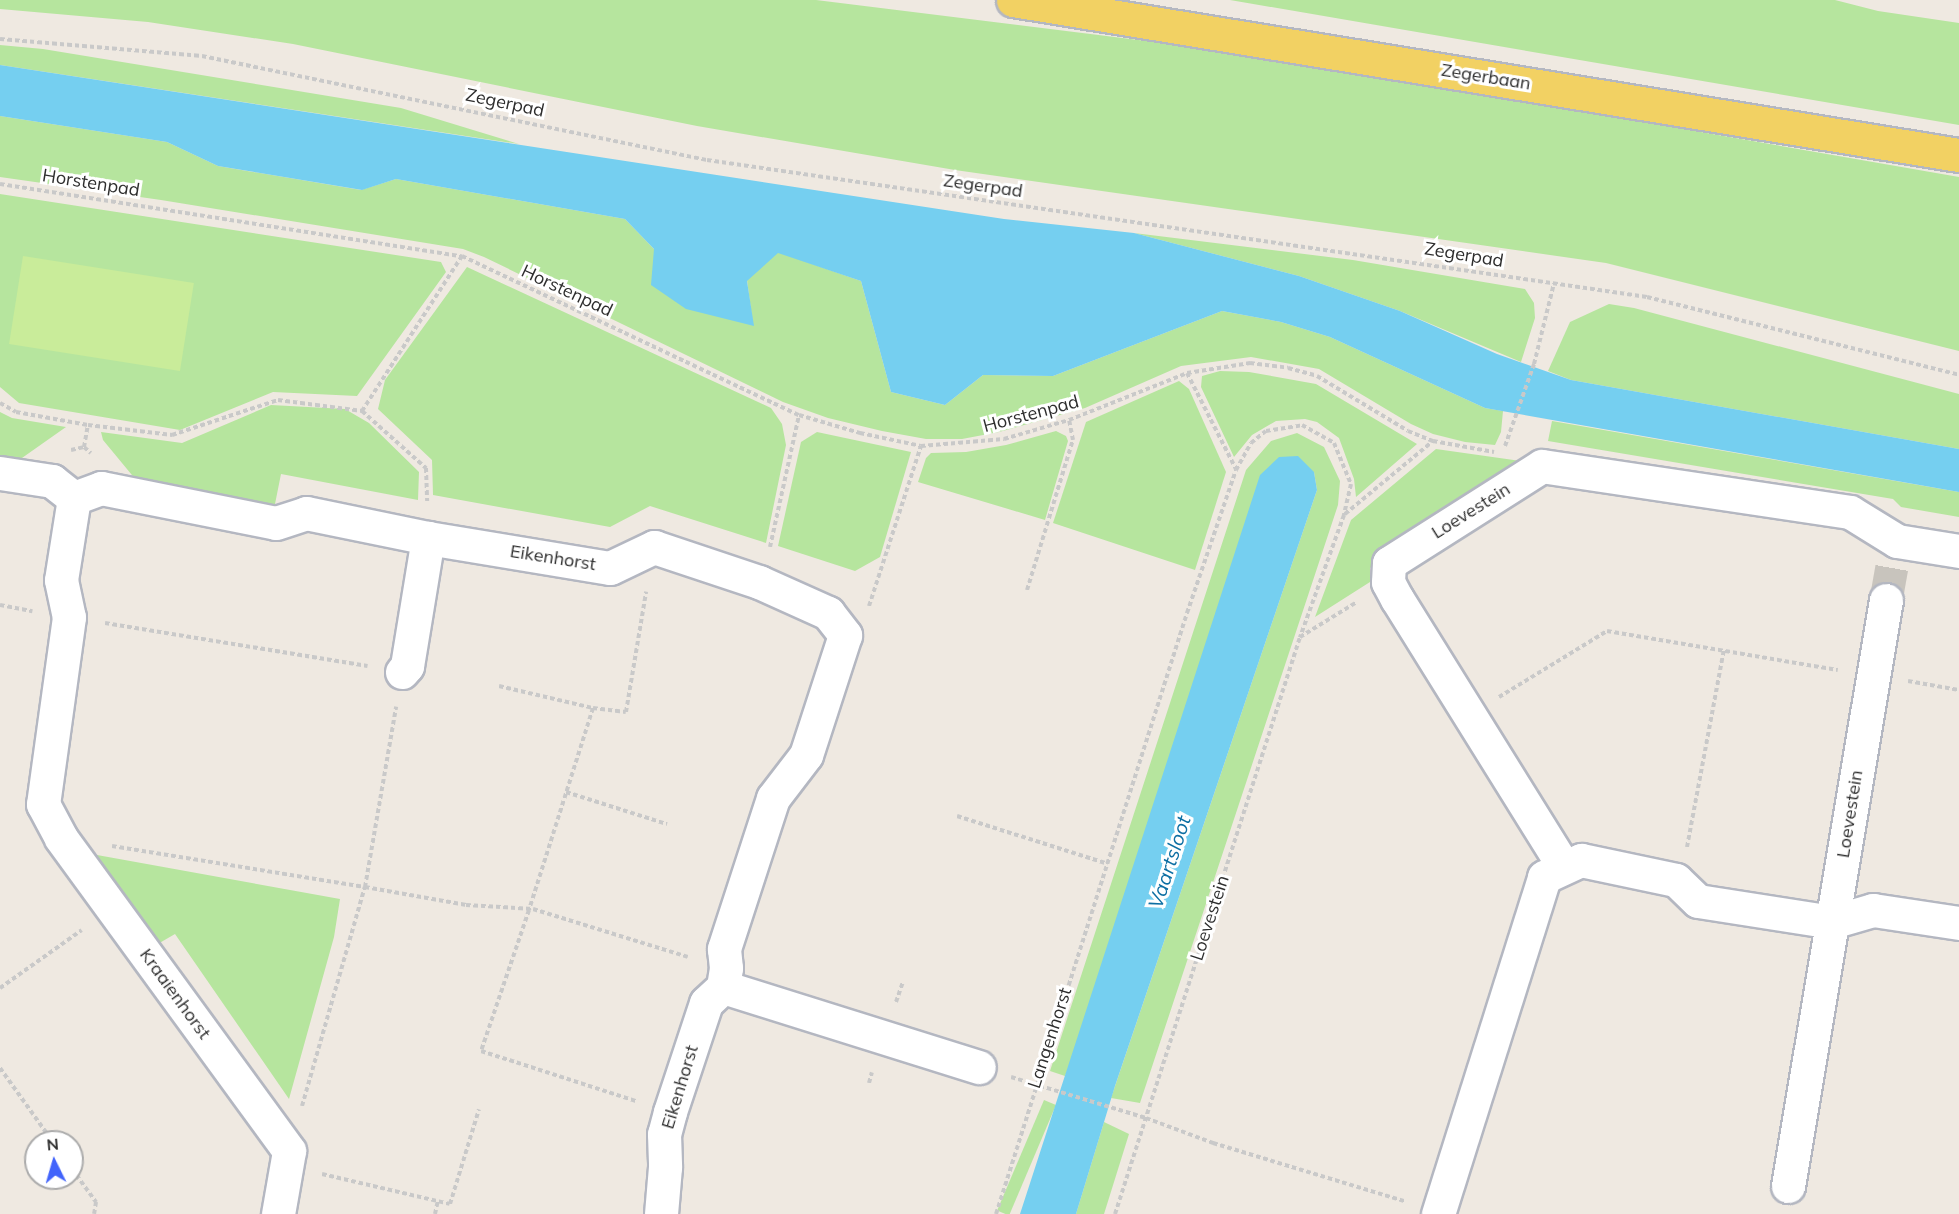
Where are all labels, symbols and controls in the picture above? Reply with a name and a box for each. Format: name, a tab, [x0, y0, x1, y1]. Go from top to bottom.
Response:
street label: Zegerbaan	[1440, 59, 1532, 95]
street label: Zegerpad	[464, 84, 546, 122]
street label: Horstenpad	[41, 165, 141, 201]
street label: Zegerpad	[942, 170, 1024, 202]
street label: Zegerpad	[1423, 238, 1505, 272]
street label: Horstenpad	[518, 260, 616, 322]
street label: Horstenpad	[981, 391, 1081, 437]
street label: Loevestein	[1428, 478, 1514, 544]
street label: Eikenhorst	[509, 541, 597, 575]
street label: Loevestein	[1832, 769, 1868, 859]
water label: Vaartsloot	[1143, 813, 1195, 911]
street label: Loevestein	[1186, 873, 1234, 963]
street label: Kraaienhorst	[135, 945, 215, 1043]
street label: Langenhorst	[1024, 985, 1076, 1091]
street label: Eikenhorst	[657, 1042, 703, 1132]
north arrow	[24, 1130, 84, 1190]
text: N	[46, 1134, 60, 1155]

